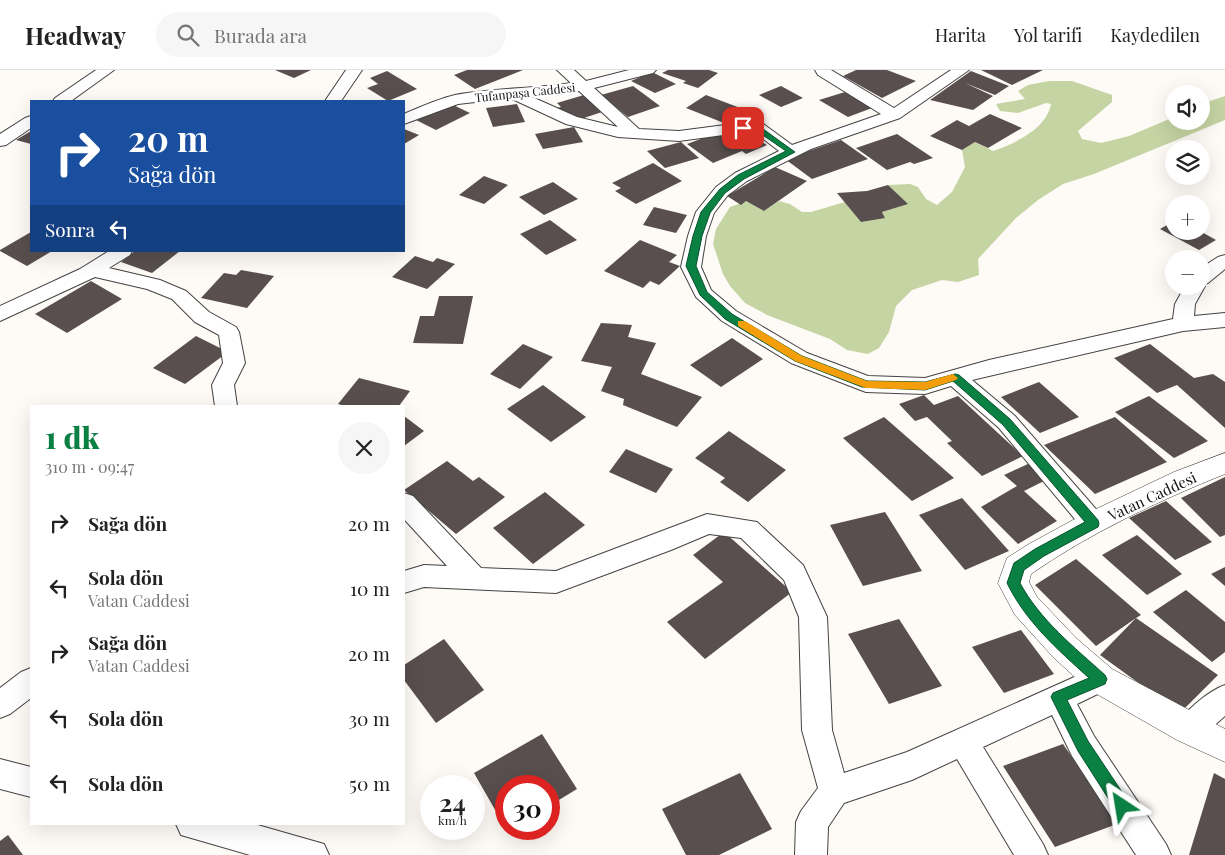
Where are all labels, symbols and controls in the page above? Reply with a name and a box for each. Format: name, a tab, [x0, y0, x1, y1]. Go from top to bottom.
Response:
search box	[156, 12, 506, 57]
text: Headway	[25, 19, 126, 51]
icon: search	[174, 21, 202, 49]
text: Burada ara	[214, 22, 307, 48]
text: Harita	[935, 23, 986, 47]
text: Yol tarifi	[1014, 23, 1082, 47]
text: Kaydedilen	[1110, 23, 1200, 47]
street label: Tufanpaşa Caddesi	[474, 79, 577, 105]
map controls	[1165, 85, 1210, 295]
button: sound	[1165, 85, 1210, 130]
pin	[722, 107, 764, 149]
text: 20 m	[128, 114, 209, 161]
icon: arrive	[729, 114, 757, 142]
icon: right	[45, 120, 110, 185]
button: layers	[1165, 140, 1210, 185]
text: Sağa dön	[128, 159, 216, 189]
button: +	[1165, 195, 1210, 240]
icon: left	[105, 215, 133, 243]
text: Sonra	[45, 216, 95, 242]
button: −	[1165, 250, 1210, 295]
text: 1 dk	[45, 417, 99, 457]
button: close	[338, 422, 390, 474]
text: 310 m · 09:47	[45, 456, 134, 477]
street label: Vatan Caddesi	[1104, 467, 1200, 526]
icon: right	[45, 509, 73, 537]
text: Sağa dön	[88, 510, 167, 536]
text: 20 m	[348, 510, 390, 536]
text: Sola dön	[88, 564, 164, 590]
icon: left	[45, 574, 73, 602]
text: 10 m	[350, 575, 390, 601]
text: Vatan Caddesi	[88, 590, 190, 611]
text: Sağa dön	[88, 629, 167, 655]
icon: right	[45, 639, 73, 667]
text: 20 m	[348, 640, 390, 666]
text: Vatan Caddesi	[88, 655, 190, 676]
icon: left	[45, 704, 73, 732]
text: Sola dön	[88, 705, 164, 731]
text: 30 m	[348, 705, 390, 731]
icon: left	[45, 769, 73, 797]
text: Sola dön	[88, 770, 164, 796]
text: 50 m	[349, 770, 390, 796]
speed limit sign: 30	[495, 775, 560, 840]
position arrow	[1095, 779, 1147, 831]
text: 24	[439, 785, 466, 818]
text: km/h	[438, 812, 467, 828]

